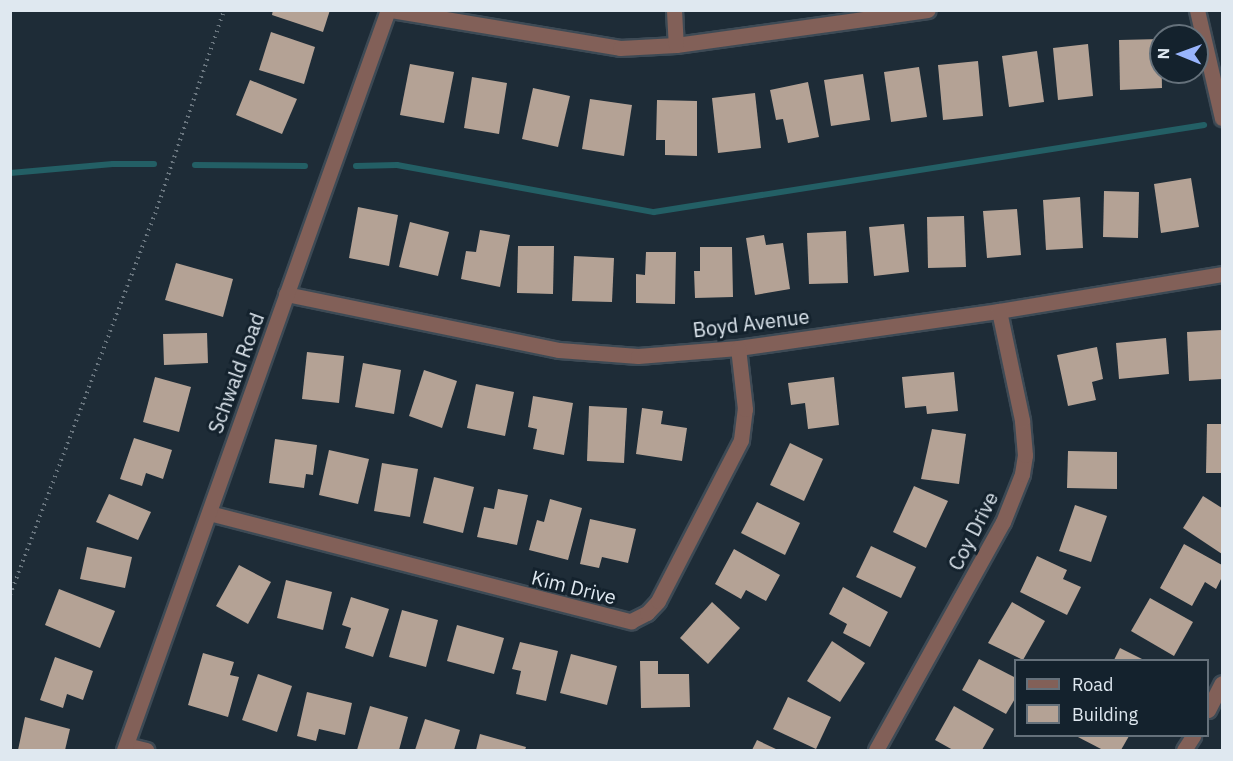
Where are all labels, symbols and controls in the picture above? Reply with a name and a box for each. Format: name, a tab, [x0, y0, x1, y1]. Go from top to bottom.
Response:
north arrow	[1149, 24, 1209, 84]
text: N	[1153, 48, 1173, 60]
street label: Boyd Avenue	[691, 304, 811, 342]
street label: Schwald Road	[203, 309, 269, 437]
street label: Coy Drive	[943, 488, 1003, 574]
street label: Kim Drive	[529, 565, 619, 609]
legend	[1014, 659, 1209, 737]
text: Road	[1072, 673, 1113, 696]
text: Building	[1072, 703, 1138, 726]

